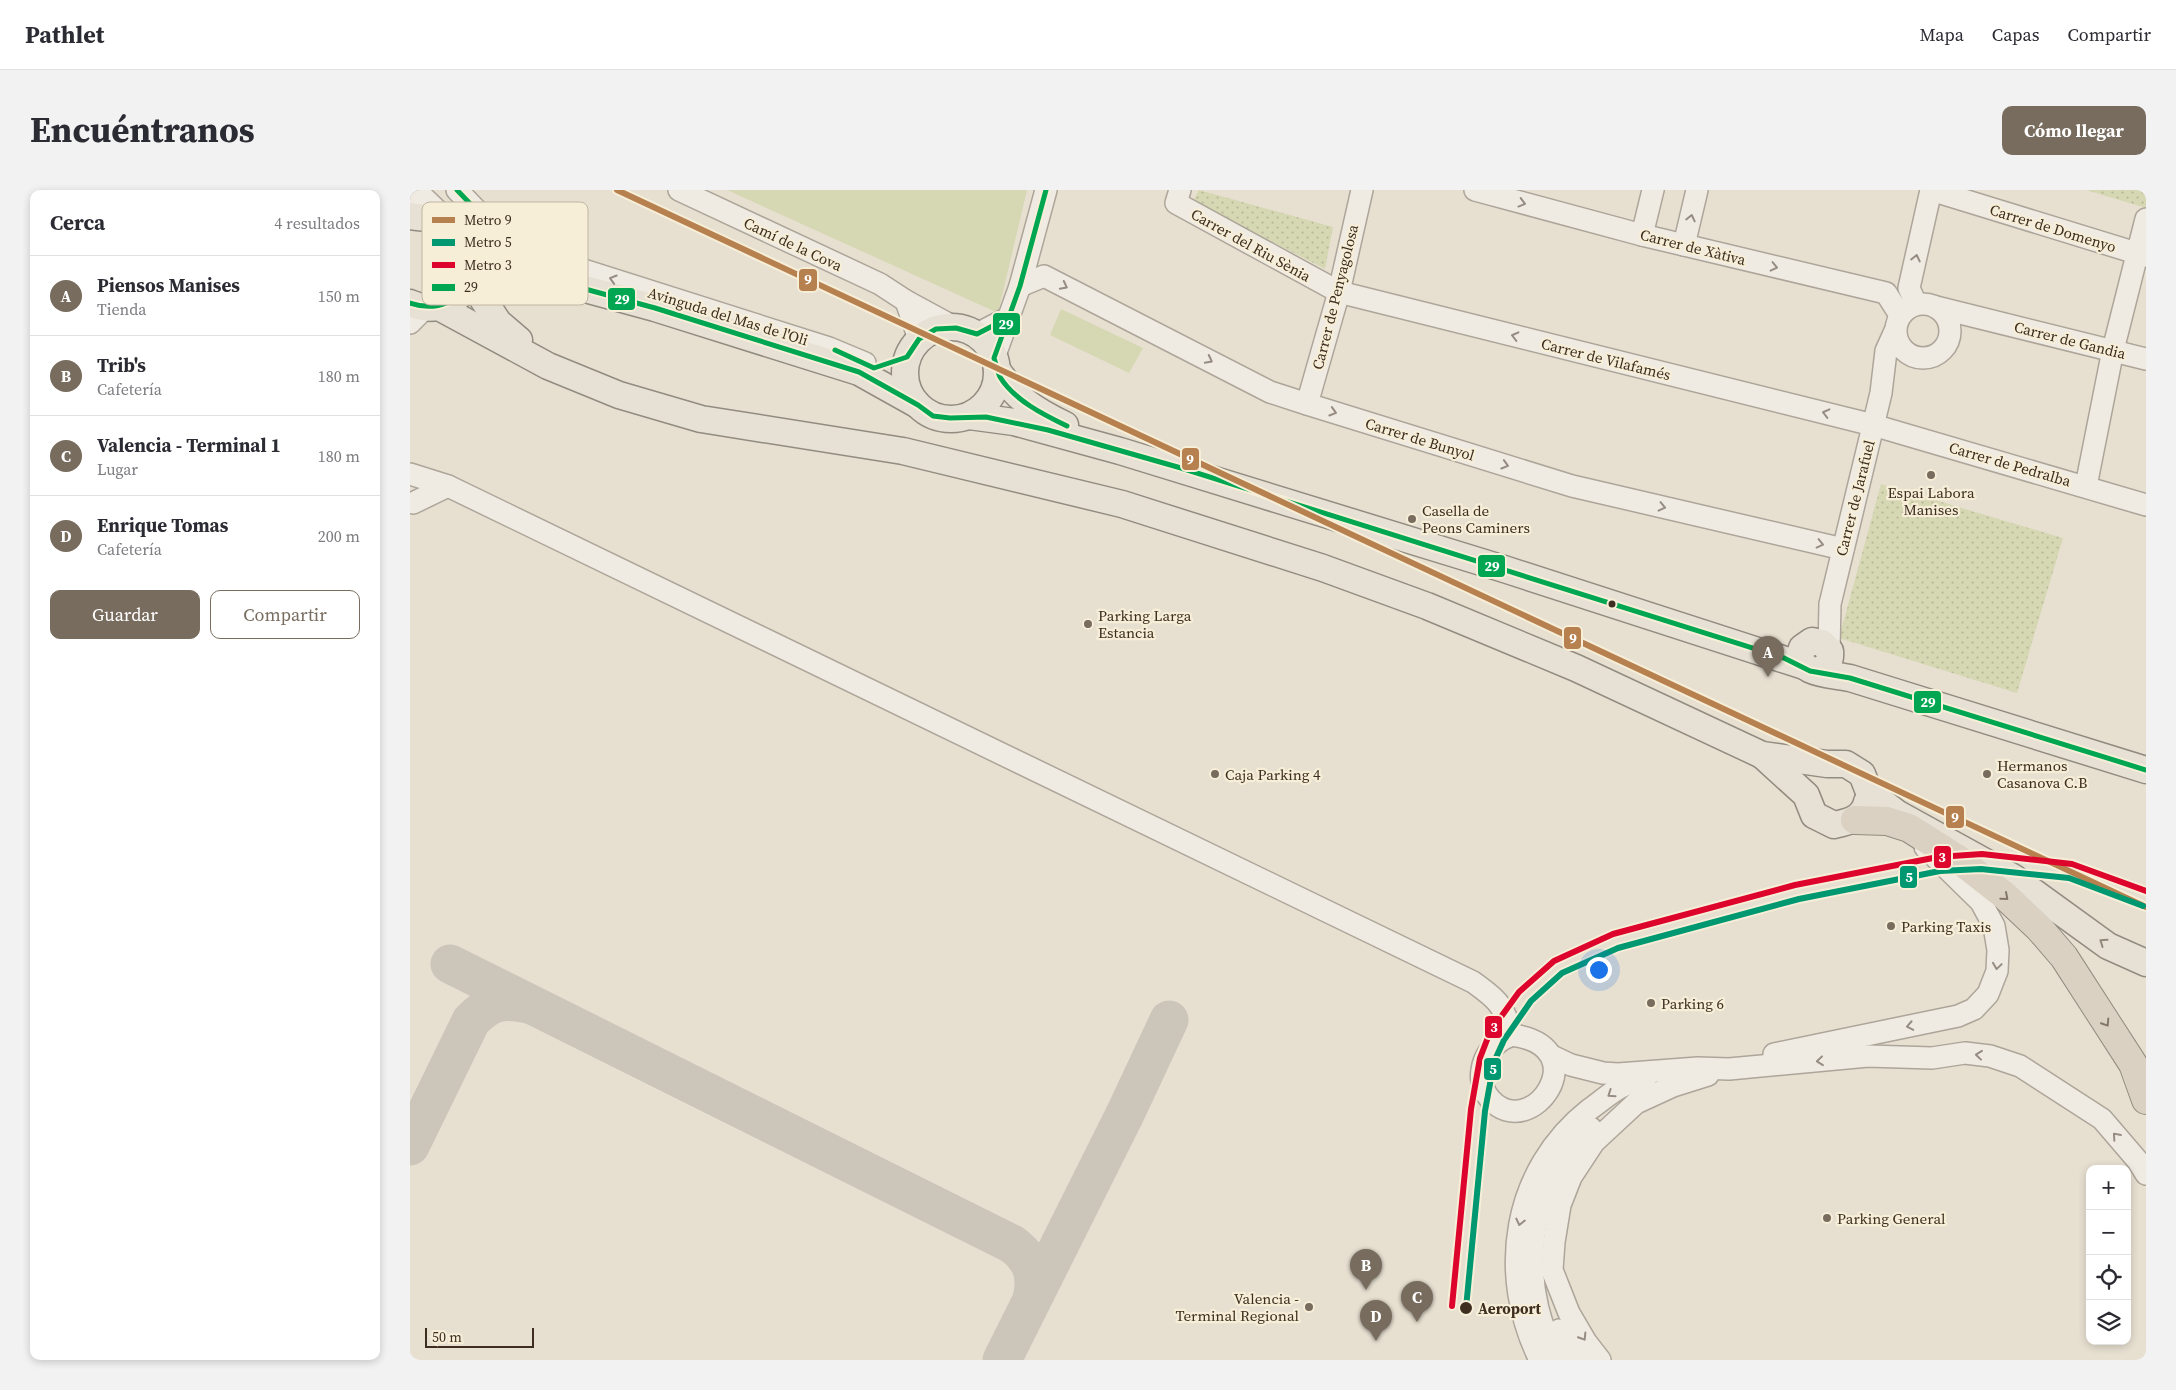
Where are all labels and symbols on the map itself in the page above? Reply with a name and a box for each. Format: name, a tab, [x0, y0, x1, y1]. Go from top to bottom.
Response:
one-way arrow	[1518, 197, 1526, 207]
street label: Carrer de Domenyo	[1987, 199, 2119, 257]
legend	[422, 202, 588, 305]
street label: Carrer del Riu Sènia	[1187, 203, 1315, 287]
text: Metro 9	[464, 210, 512, 230]
street label: Camí de la Cova	[740, 212, 846, 276]
one-way arrow	[1685, 213, 1696, 222]
street label: Carrer de Penyagolosa	[1307, 222, 1363, 372]
street label: Carrer de Xàtiva	[1638, 224, 1748, 270]
text: Metro 5	[464, 232, 512, 252]
one-way arrow	[1910, 253, 1921, 262]
text: Metro 3	[464, 255, 512, 275]
one-way arrow	[1770, 261, 1779, 272]
line badge: 9	[798, 268, 818, 292]
text: 9	[804, 269, 812, 289]
one-way arrow	[609, 275, 617, 285]
text: 29	[464, 277, 478, 297]
one-way arrow	[1059, 280, 1068, 290]
street label: Avinguda del Mas de l'Oli	[645, 282, 811, 350]
line badge: 29	[607, 287, 636, 311]
text: 29	[614, 289, 630, 309]
line badge: 29	[992, 312, 1021, 336]
text: 29	[998, 314, 1014, 334]
street label: Carrer de Gandia	[2012, 316, 2128, 364]
one-way arrow	[1511, 331, 1520, 342]
street label: Carrer de Vilafamés	[1539, 333, 1673, 385]
one-way arrow	[1203, 354, 1212, 364]
one-way arrow	[1328, 406, 1337, 416]
one-way arrow	[1821, 408, 1830, 419]
street label: Carrer de Bunyol	[1363, 412, 1478, 466]
street label: Carrer de Jarafuel	[1830, 437, 1880, 558]
street label: Carrer de Pedralba	[1947, 437, 2074, 492]
line badge: 9	[1181, 447, 1200, 471]
text: 9	[1186, 449, 1194, 469]
one-way arrow	[1500, 460, 1509, 470]
marker: Espai Labora Manises	[1925, 469, 1937, 481]
place label: Espai Labora Manises	[1887, 482, 1975, 520]
place label: Casella de Peons Caminers	[1422, 500, 1530, 538]
one-way arrow	[1658, 501, 1667, 512]
marker: Casella de Peons Caminers	[1406, 513, 1418, 525]
one-way arrow	[1816, 538, 1825, 549]
line badge: 29	[1477, 554, 1506, 578]
text: 29	[1484, 556, 1500, 576]
unlabelled marker	[1607, 599, 1617, 609]
place label: Parking Larga Estancia	[1098, 605, 1192, 643]
marker: Parking Larga Estancia	[1082, 618, 1094, 630]
line badge: 9	[1563, 626, 1582, 650]
text: 9	[1569, 628, 1577, 648]
pin: A	[1752, 636, 1784, 677]
line badge: 29	[1913, 690, 1942, 714]
text: 29	[1920, 692, 1936, 712]
place label: Hermanos Casanova C.B	[1997, 755, 2087, 793]
place label: Caja Parking 4	[1225, 764, 1321, 785]
marker: Caja Parking 4	[1209, 768, 1221, 780]
marker: Hermanos Casanova C.B	[1981, 768, 1993, 780]
line badge: 9	[1945, 805, 1965, 829]
text: 9	[1951, 807, 1959, 827]
line badge: 3	[1933, 845, 1952, 869]
text: 3	[1938, 847, 1946, 867]
line badge: 5	[1899, 865, 1918, 889]
text: 5	[1905, 867, 1913, 887]
one-way arrow	[2000, 891, 2009, 900]
place label: Parking Taxis	[1901, 916, 1991, 937]
marker: Parking Taxis	[1885, 920, 1897, 932]
one-way arrow	[2099, 939, 2108, 948]
your location	[1586, 957, 1612, 983]
one-way arrow	[1992, 962, 2002, 971]
place label: Parking 6	[1661, 993, 1724, 1014]
marker: Parking 6	[1645, 997, 1657, 1009]
line badge: 3	[1484, 1015, 1503, 1039]
text: 3	[1490, 1017, 1498, 1037]
one-way arrow	[2100, 1018, 2109, 1027]
one-way arrow	[1905, 1020, 1914, 1031]
one-way arrow	[1974, 1050, 1982, 1061]
one-way arrow	[1816, 1055, 1824, 1066]
line badge: 5	[1483, 1057, 1502, 1081]
text: 5	[1489, 1059, 1497, 1079]
one-way arrow	[1607, 1088, 1617, 1097]
one-way arrow	[2113, 1133, 2122, 1142]
place label: Parking General	[1837, 1208, 1946, 1229]
marker: Parking General	[1821, 1212, 1833, 1224]
one-way arrow	[1515, 1218, 1526, 1227]
pin: B	[1350, 1249, 1382, 1290]
pin: C	[1401, 1281, 1433, 1322]
place label: Valencia - Terminal Regional	[1175, 1288, 1300, 1326]
place label: Aeroport	[1478, 1298, 1541, 1319]
pin: D	[1360, 1300, 1392, 1341]
marker: Aeroport	[1458, 1300, 1474, 1316]
marker: Valencia - Terminal Regional	[1303, 1301, 1315, 1313]
scale bar	[425, 1325, 534, 1348]
one-way arrow	[1577, 1332, 1587, 1341]

